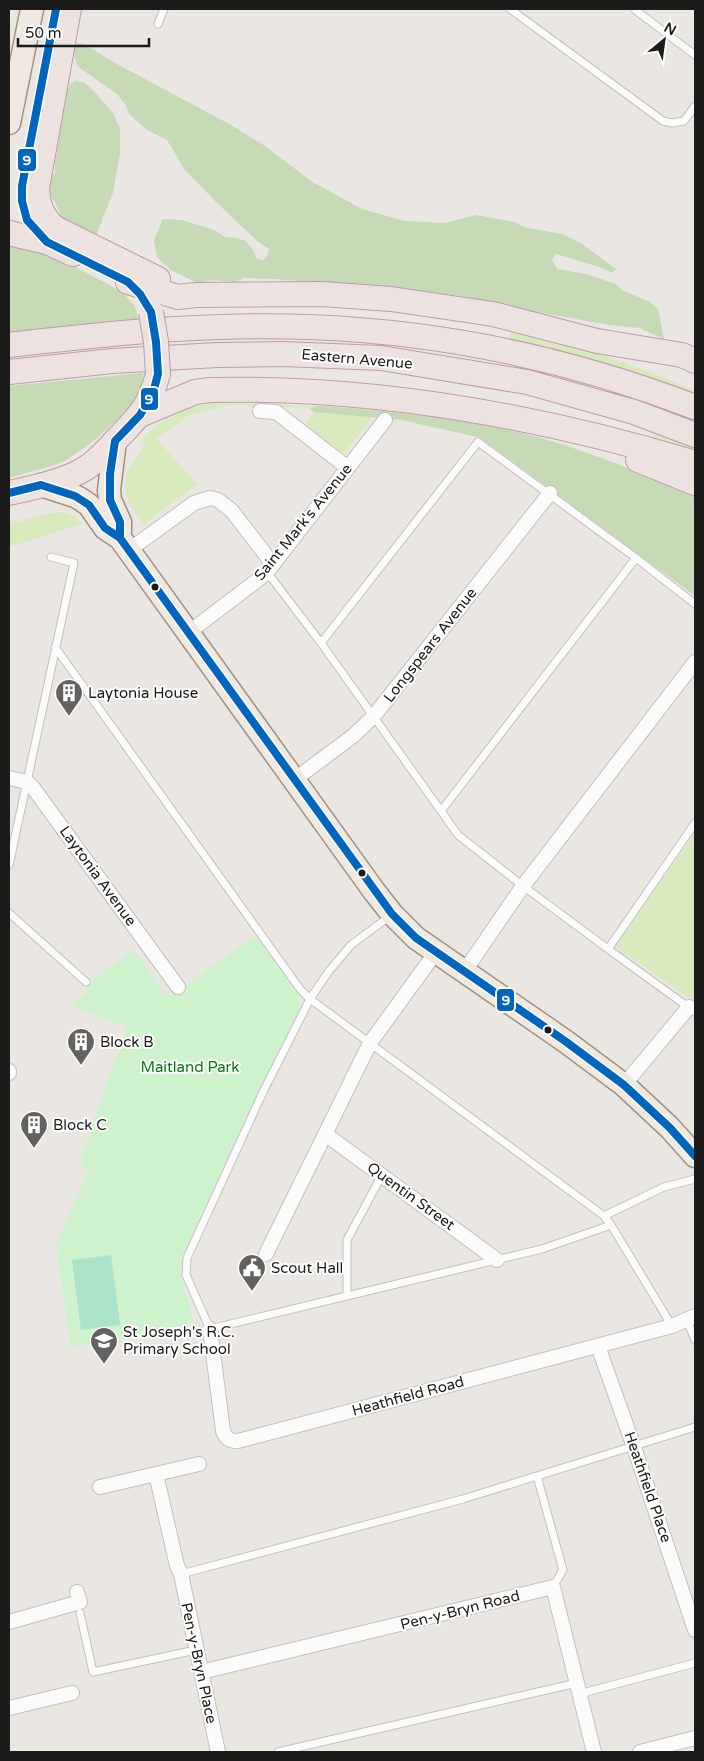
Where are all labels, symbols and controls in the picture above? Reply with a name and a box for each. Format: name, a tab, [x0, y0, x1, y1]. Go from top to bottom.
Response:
scale bar	[18, 15, 149, 47]
north arrow	[639, 15, 689, 65]
text: N	[661, 19, 679, 39]
text: 50 m	[25, 24, 62, 42]
line badge: 9	[17, 148, 37, 172]
text: 9	[23, 152, 32, 169]
street label: Eastern Avenue	[301, 345, 413, 373]
line badge: 9	[140, 387, 159, 411]
text: 9	[145, 391, 154, 408]
street label: Saint Mark's Avenue	[250, 460, 356, 584]
unlabelled marker	[150, 582, 160, 592]
street label: Longspears Avenue	[380, 584, 480, 706]
building icon: Laytonia House	[54, 678, 84, 717]
place label: Laytonia House	[88, 684, 198, 702]
street label: Laytonia Avenue	[56, 823, 140, 929]
unlabelled marker	[357, 868, 367, 878]
line badge: 9	[496, 988, 515, 1012]
text: 9	[502, 992, 511, 1009]
unlabelled marker	[543, 1025, 553, 1035]
building icon: Block B	[66, 1027, 96, 1066]
place label: Block B	[100, 1033, 154, 1051]
park label: Maitland Park	[140, 1058, 240, 1076]
building icon: Block C	[19, 1110, 49, 1149]
place label: Block C	[53, 1116, 107, 1134]
street label: Quentin Street	[364, 1158, 459, 1234]
public building icon: Scout Hall	[237, 1253, 267, 1292]
place label: Scout Hall	[271, 1259, 343, 1277]
place label: St Joseph's R.C. Primary School	[123, 1323, 235, 1358]
school or university icon: St Joseph's R.C. Primary School	[89, 1326, 119, 1365]
street label: Heathfield Road	[350, 1372, 466, 1420]
street label: Heathfield Place	[621, 1429, 675, 1545]
street label: Pen-y-Bryn Road	[398, 1586, 522, 1634]
street label: Pen-y-Bryn Place	[177, 1601, 221, 1725]

